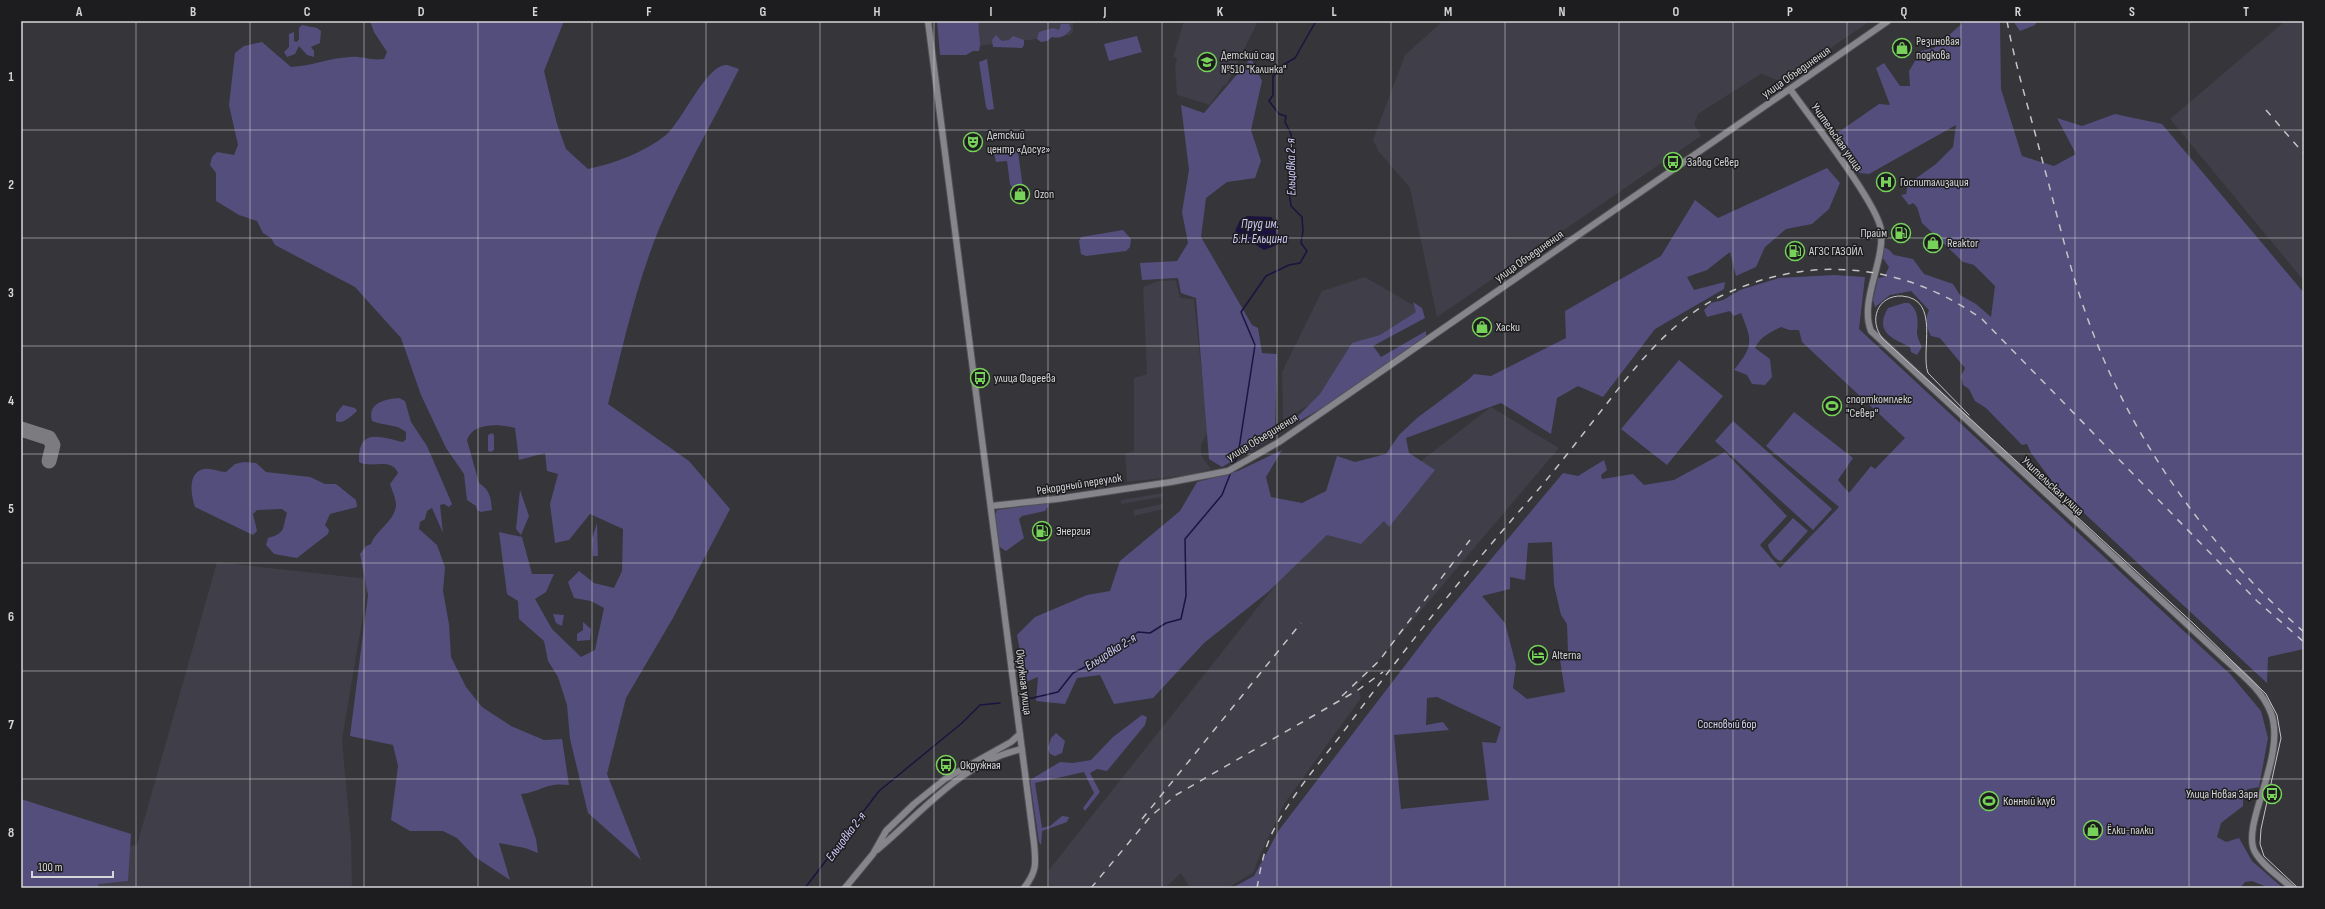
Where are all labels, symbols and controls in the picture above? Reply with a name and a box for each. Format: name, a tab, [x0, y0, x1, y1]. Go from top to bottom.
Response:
text: A	[75, 4, 83, 20]
text: B	[190, 4, 196, 20]
text: C	[304, 4, 311, 20]
text: D	[418, 4, 425, 20]
text: E	[532, 4, 538, 20]
text: F	[646, 4, 652, 20]
text: G	[760, 4, 767, 20]
text: H	[874, 4, 881, 20]
text: I	[990, 4, 993, 20]
text: J	[1103, 4, 1107, 20]
text: K	[1217, 4, 1224, 20]
text: L	[1331, 4, 1337, 20]
text: M	[1444, 4, 1452, 20]
text: N	[1559, 4, 1566, 20]
text: O	[1673, 4, 1680, 20]
text: P	[1787, 4, 1793, 20]
text: Q	[1901, 4, 1908, 20]
text: R	[2015, 4, 2022, 20]
text: S	[2129, 4, 2135, 20]
text: T	[2243, 4, 2249, 20]
place label: Резиновая подкова	[1916, 34, 1960, 63]
shop icon: Резиновая подкова	[1891, 37, 1913, 59]
street label: улица Объединения	[1759, 43, 1834, 102]
place label: Детский сад №510 "Калинка"	[1221, 48, 1287, 77]
school or university icon: Детский сад №510 "Калинка"	[1196, 51, 1218, 73]
text: 1	[8, 69, 14, 85]
street label: Учительская улица	[1808, 100, 1866, 175]
place label: Детский центр «Досуг»	[987, 128, 1051, 157]
theatre icon: Детский центр «Досуг»	[962, 131, 984, 153]
water label: Ельцовка 2-я	[1283, 138, 1299, 196]
bus stop icon: Завод Север	[1662, 151, 1684, 173]
place label: Завод Север	[1687, 155, 1739, 170]
hospital icon: Госпитализация	[1875, 171, 1897, 193]
place label: Госпитализация	[1900, 175, 1969, 190]
text: 2	[8, 177, 14, 193]
shop icon: Ozon	[1009, 183, 1031, 205]
place label: Ozon	[1034, 187, 1054, 202]
water label: Пруд им. Б.Н. Ельцина	[1233, 216, 1288, 247]
fuel station icon: Прайм	[1890, 222, 1912, 244]
place label: Прайм	[1860, 226, 1887, 241]
street label: улица Объединения	[1492, 227, 1567, 286]
shop icon: Reaktor	[1922, 232, 1944, 254]
place label: Reaktor	[1947, 236, 1979, 251]
fuel station icon: АГЗС ГАЗОЙЛ	[1784, 240, 1806, 262]
place label: АГЗС ГАЗОЙЛ	[1808, 244, 1864, 259]
text: 3	[8, 285, 14, 301]
shop icon: Хаски	[1471, 316, 1493, 338]
place label: Хаски	[1495, 320, 1520, 335]
bus stop icon: улица Фадеева	[969, 367, 991, 389]
place label: улица Фадеева	[994, 371, 1056, 386]
place label: спорткомплекс "Север"	[1846, 392, 1912, 421]
text: 4	[8, 393, 14, 409]
sports icon: спорткомплекс "Север"	[1821, 395, 1843, 417]
street label: улица Объединения	[1224, 410, 1301, 465]
street label: Учительская улица	[2018, 454, 2087, 519]
street label: Рекордный переулок	[1035, 470, 1123, 499]
text: 5	[8, 501, 14, 517]
fuel station icon: Энергия	[1031, 520, 1053, 542]
place label: Энергия	[1056, 524, 1091, 539]
text: 6	[8, 609, 14, 625]
water label: Ельцовка 2-я	[1082, 630, 1139, 674]
hotel icon: Alterna	[1527, 644, 1549, 666]
street label: Окружная улица	[1012, 648, 1035, 716]
place label: Alterna	[1551, 648, 1581, 663]
text: 7	[8, 717, 14, 733]
park label: Сосновый бор	[1697, 717, 1757, 732]
bus stop icon: Окружная	[935, 754, 957, 776]
place label: Окружная	[960, 758, 1001, 773]
bus stop icon: Улица Новая Заря	[2261, 783, 2283, 805]
place label: Улица Новая Заря	[2186, 787, 2258, 802]
sports icon: Конный клуб	[1978, 790, 2000, 812]
place label: Конный клуб	[2003, 794, 2055, 809]
water label: Ельцовка 2-я	[822, 809, 869, 864]
shop icon: Ёлки-палки	[2082, 819, 2104, 841]
place label: Ёлки-палки	[2107, 823, 2154, 838]
text: 8	[8, 825, 14, 841]
scale bar	[32, 853, 113, 879]
text: 100 m	[38, 860, 63, 875]

